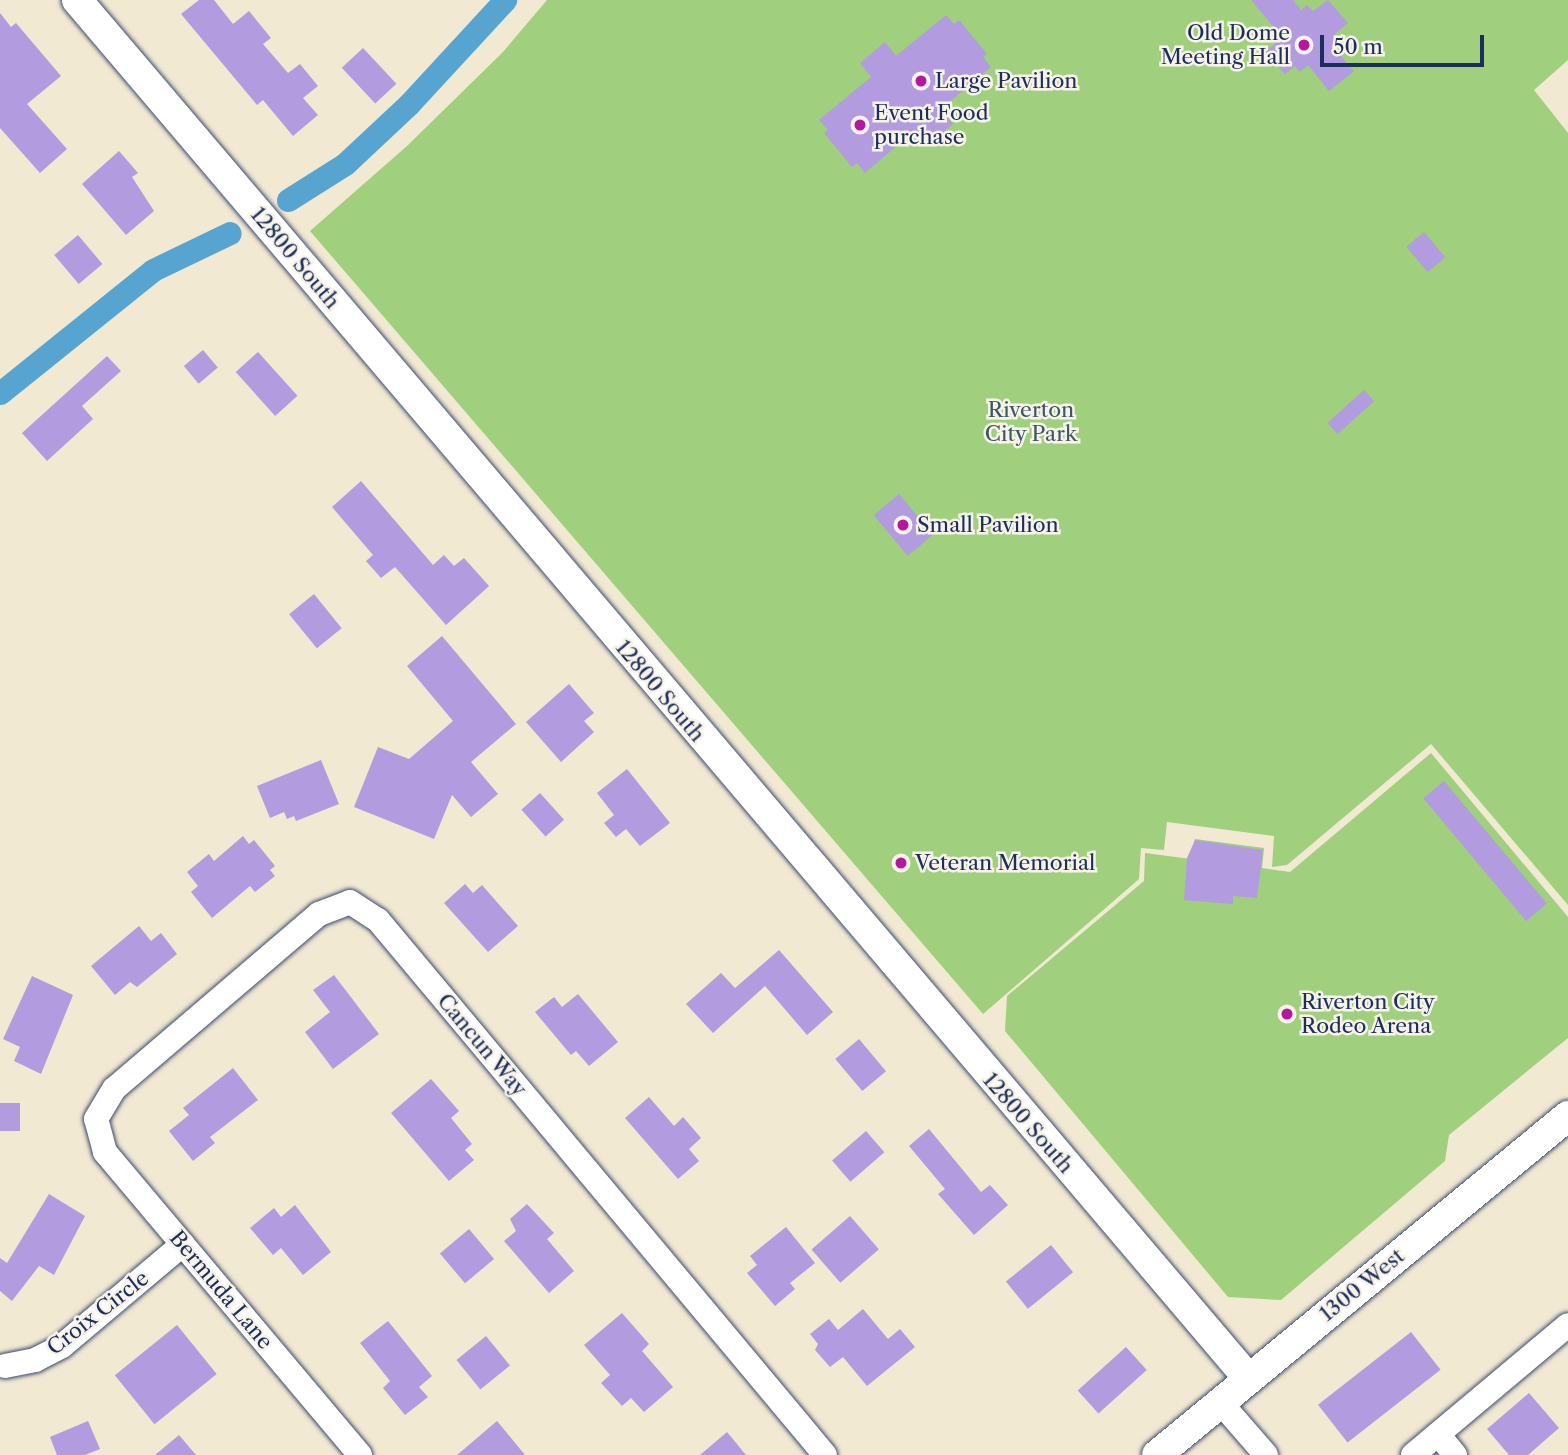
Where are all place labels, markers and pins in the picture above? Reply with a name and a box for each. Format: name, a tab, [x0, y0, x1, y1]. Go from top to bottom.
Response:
place label: Old Dome Meeting Hall	[1161, 20, 1290, 70]
marker: Old Dome Meeting Hall	[1296, 37, 1312, 53]
place label: Large Pavilion	[935, 68, 1077, 94]
marker: Large Pavilion	[913, 73, 929, 89]
place label: Event Food purchase	[874, 100, 988, 150]
marker: Event Food purchase	[852, 117, 868, 133]
place label: Small Pavilion	[917, 512, 1059, 538]
marker: Small Pavilion	[895, 517, 911, 533]
place label: Veteran Memorial	[915, 850, 1095, 876]
marker: Veteran Memorial	[893, 855, 909, 871]
place label: Riverton City Rodeo Arena	[1301, 989, 1435, 1039]
marker: Riverton City Rodeo Arena	[1279, 1006, 1295, 1022]

